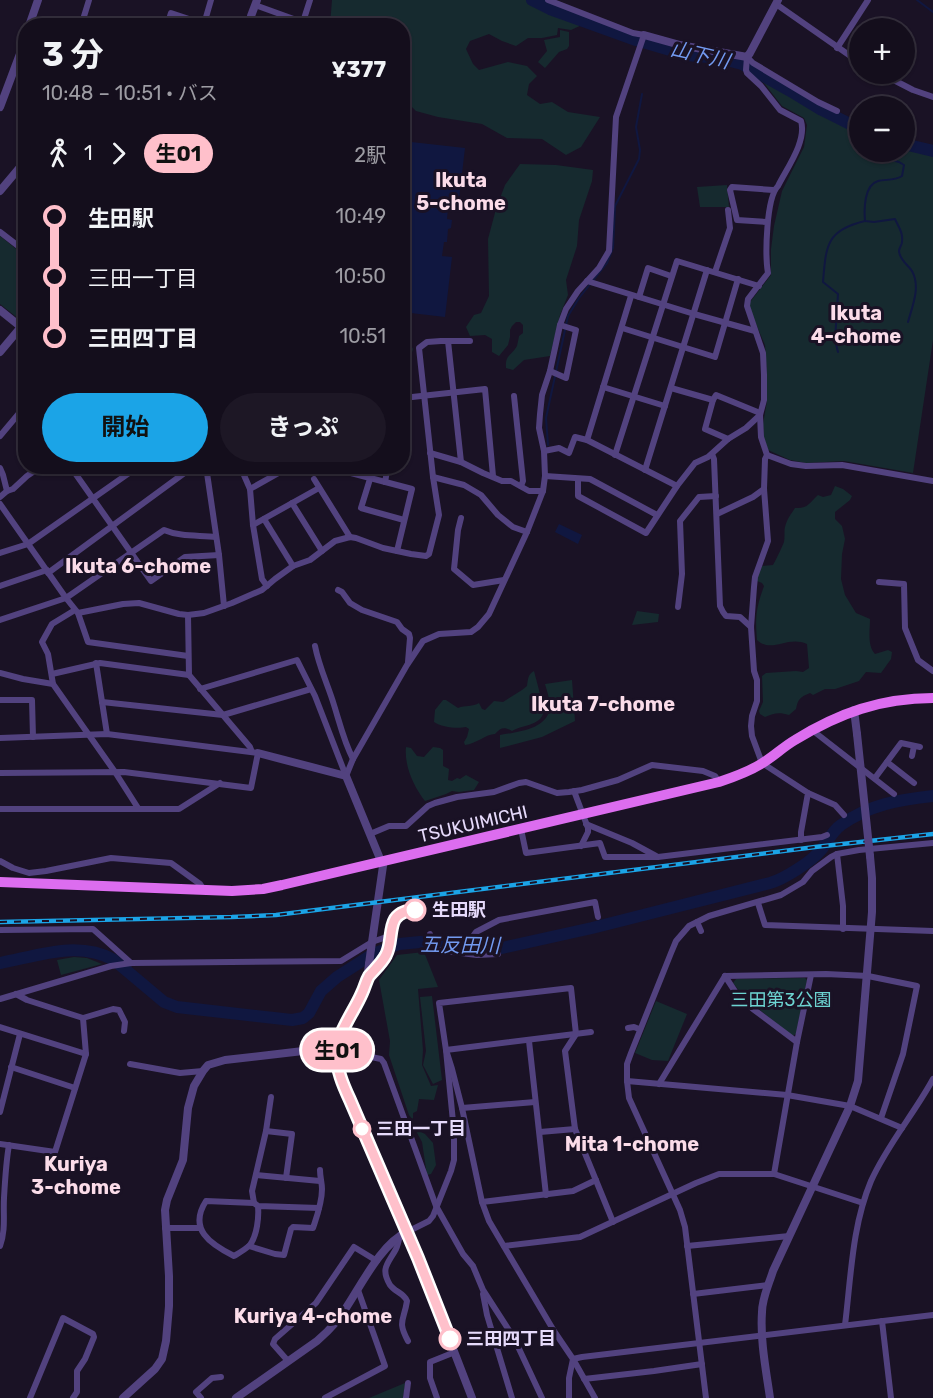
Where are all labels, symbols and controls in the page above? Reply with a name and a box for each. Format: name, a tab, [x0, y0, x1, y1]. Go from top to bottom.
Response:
map controls	[849, 18, 915, 162]
button: +	[849, 18, 915, 84]
text: 3 分	[42, 35, 104, 74]
water label: 山下川	[668, 37, 734, 74]
text: ¥377	[331, 56, 386, 83]
text: 10:48 – 10:51 · バス	[42, 81, 218, 105]
button: −	[849, 96, 915, 162]
icon: walk	[42, 137, 75, 170]
icon: forward	[102, 137, 135, 170]
text: 1	[84, 141, 93, 165]
text: 生01	[156, 141, 201, 166]
text: 2駅	[354, 143, 386, 167]
district label: Ikuta 5-chome	[416, 168, 506, 215]
text: 10:49	[336, 204, 386, 228]
text: 生田駅	[88, 205, 154, 232]
text: 10:50	[335, 264, 386, 288]
text: 三田一丁目	[88, 265, 198, 292]
district label: Ikuta 4-chome	[811, 301, 901, 348]
text: 10:51	[339, 324, 386, 348]
text: 三田四丁目	[88, 325, 198, 352]
button: 開始	[42, 393, 208, 462]
button: きっぷ	[220, 393, 386, 462]
district label: Ikuta 6-chome	[65, 554, 211, 578]
district label: Ikuta 7-chome	[531, 692, 675, 716]
street label: TSUKUIMICHI	[416, 801, 530, 847]
marker: 生田駅	[404, 899, 426, 921]
place label: 生田駅	[432, 899, 486, 921]
water label: 五反田川	[420, 932, 502, 958]
park label: 三田第3公園	[731, 989, 831, 1011]
line badge: 生01	[302, 1030, 372, 1070]
text: 生01	[314, 1038, 360, 1063]
place label: 三田一丁目	[376, 1118, 466, 1140]
marker: 三田一丁目	[353, 1120, 371, 1138]
district label: Mita 1-chome	[565, 1132, 699, 1156]
district label: Kuriya 3-chome	[31, 1152, 121, 1199]
district label: Kuriya 4-chome	[234, 1304, 392, 1328]
marker: 三田四丁目	[439, 1328, 461, 1350]
place label: 三田四丁目	[466, 1328, 556, 1350]

